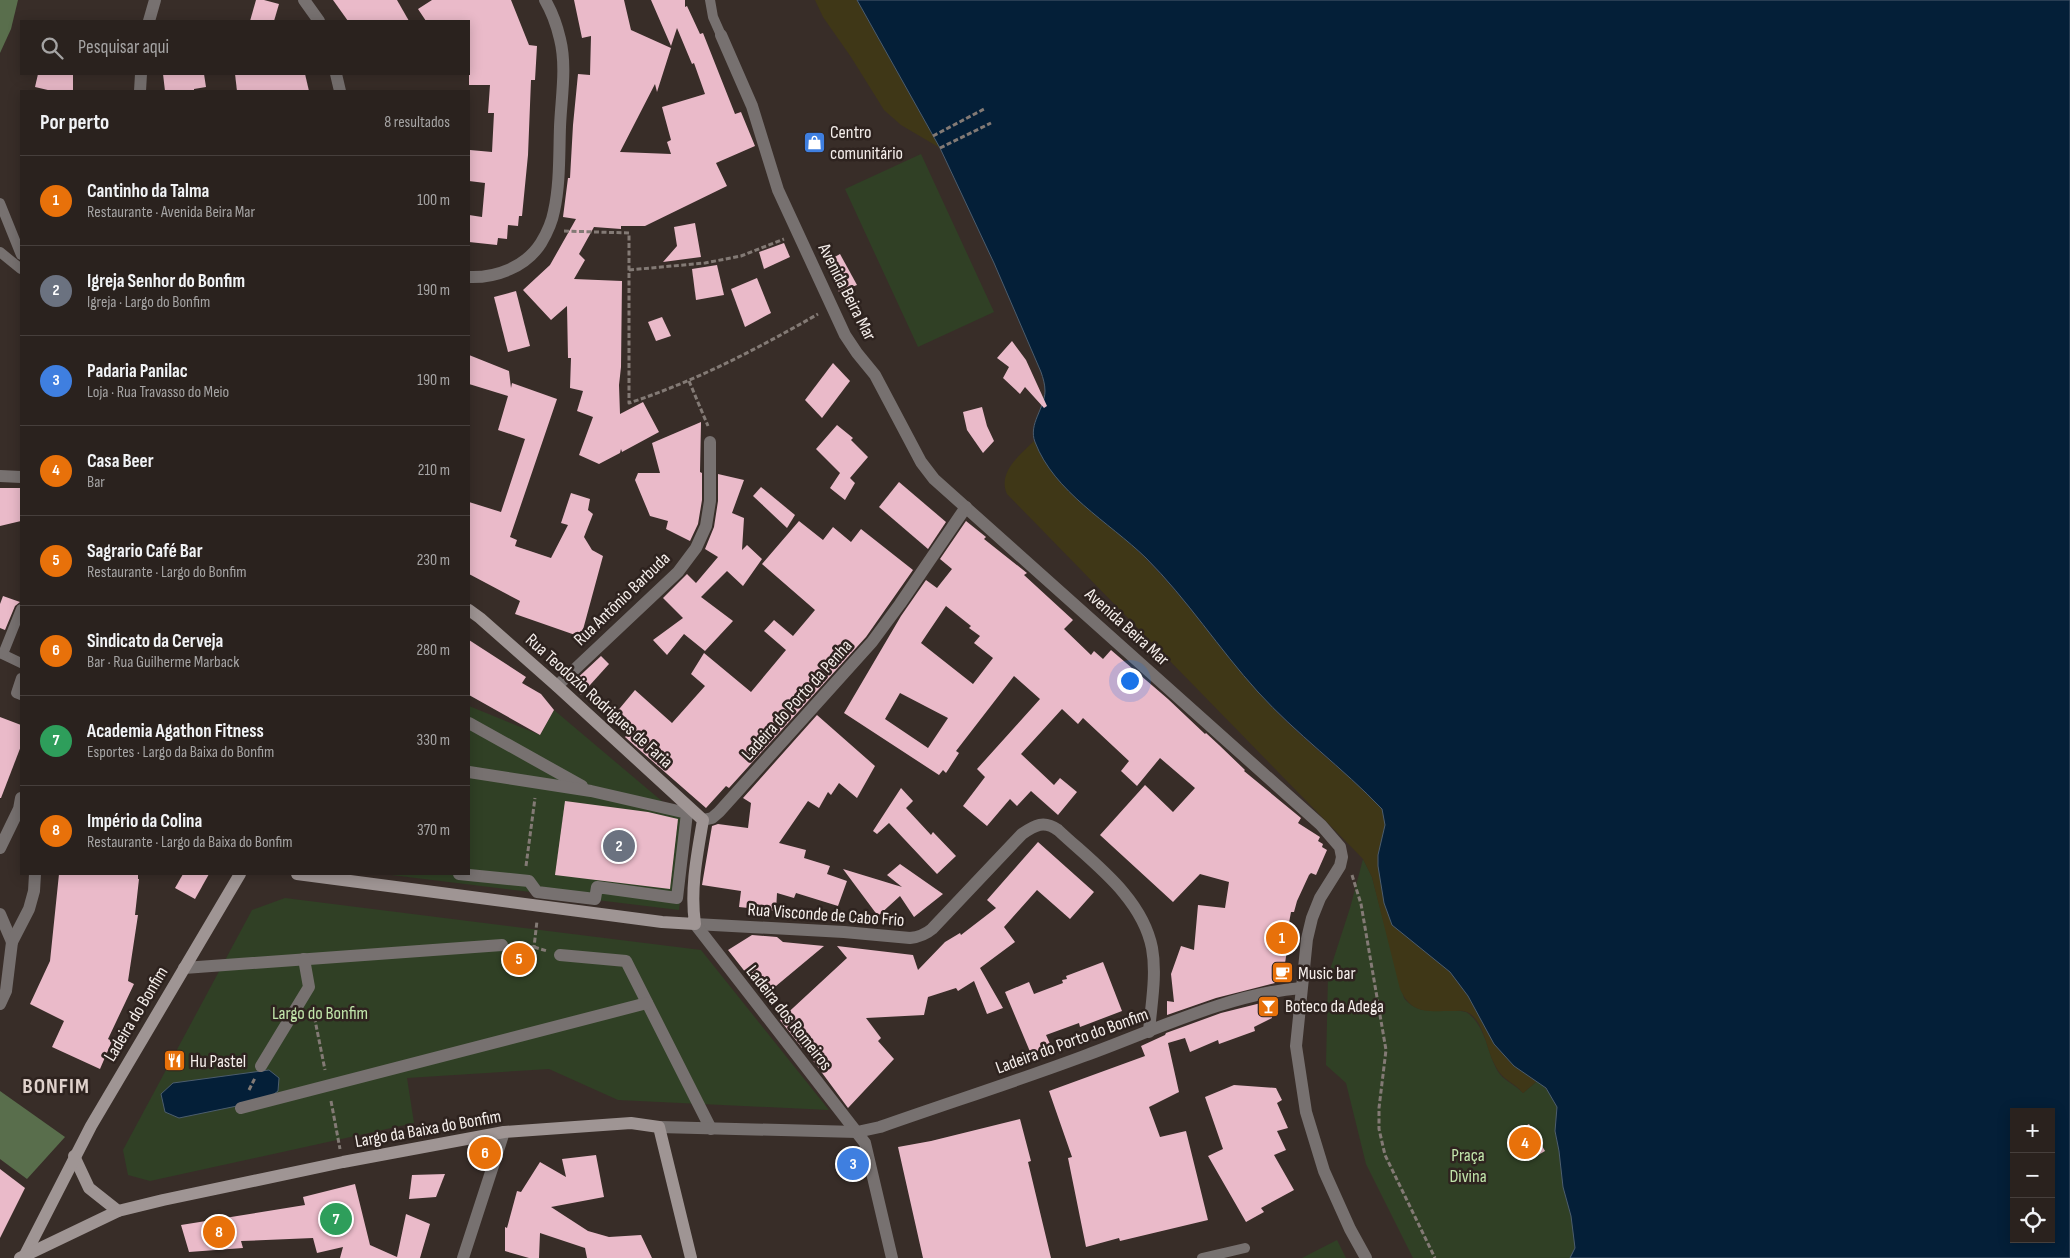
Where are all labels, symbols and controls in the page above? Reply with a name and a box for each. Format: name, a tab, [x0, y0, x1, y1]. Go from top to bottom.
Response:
search box	[20, 20, 470, 75]
icon: search	[38, 34, 66, 62]
text: Pesquisar aqui	[78, 36, 169, 59]
text: Por perto	[40, 110, 109, 135]
text: 8 resultados	[384, 113, 450, 132]
place label: Centro comunitário	[830, 122, 903, 164]
shop icon: Centro comunitário	[802, 130, 826, 154]
text: Cantinho da Talma	[87, 180, 209, 203]
text: 1	[53, 191, 59, 210]
text: 100 m	[417, 191, 450, 210]
text: Restaurante · Avenida Beira Mar	[87, 203, 255, 222]
street label: Avenida Beira Mar	[813, 239, 880, 344]
text: Igreja Senhor do Bonfim	[87, 270, 245, 293]
text: 2	[52, 281, 60, 300]
text: 190 m	[417, 281, 450, 300]
text: Igreja · Largo do Bonfim	[87, 293, 210, 312]
text: Padaria Panilac	[87, 360, 188, 383]
text: 3	[52, 371, 60, 390]
text: 190 m	[417, 371, 450, 390]
text: Loja · Rua Travasso do Meio	[87, 383, 229, 402]
text: Casa Beer	[87, 450, 154, 473]
text: 4	[52, 461, 60, 480]
text: 210 m	[418, 461, 450, 480]
text: Bar	[87, 473, 105, 492]
text: Sagrario Café Bar	[87, 540, 203, 563]
street label: Rua Antônio Barbuda	[570, 548, 674, 650]
text: 5	[52, 551, 60, 570]
text: 230 m	[417, 551, 450, 570]
text: Restaurante · Largo do Bonfim	[87, 563, 246, 582]
street label: Avenida Beira Mar	[1080, 583, 1173, 670]
street label: Rua Teodozio Rodrigues de Faria	[521, 629, 677, 773]
text: Sindicato da Cerveja	[87, 630, 223, 653]
street label: Ladeira do Porto da Penha	[737, 635, 857, 765]
text: 6	[52, 641, 60, 660]
text: 280 m	[416, 641, 450, 660]
text: Bar · Rua Guilherme Marback	[87, 653, 239, 672]
your location	[1117, 668, 1143, 694]
text: Academia Agathon Fitness	[87, 720, 264, 743]
text: 7	[53, 731, 59, 750]
text: 330 m	[417, 731, 450, 750]
text: Esportes · Largo da Baixa do Bonfim	[87, 743, 274, 762]
text: Império da Colina	[87, 810, 202, 833]
text: 8	[52, 821, 60, 840]
text: 370 m	[417, 821, 450, 840]
pin: 2	[603, 827, 635, 865]
text: Restaurante · Largo da Baixa do Bonfim	[87, 833, 293, 852]
street label: Rua Visconde de Cabo Frio	[747, 899, 905, 931]
pin: 1	[1266, 919, 1298, 957]
pin: 5	[503, 940, 535, 978]
street label: Ladeira dos Romeiros	[742, 961, 836, 1075]
cafe icon: Music bar	[1270, 961, 1294, 985]
street label: Ladeira do Bonfim	[99, 963, 173, 1065]
place label: Music bar	[1298, 963, 1356, 984]
bar icon: Boteco da Adega	[1257, 994, 1281, 1018]
place label: Boteco da Adega	[1285, 996, 1384, 1017]
park label: Largo do Bonfim	[272, 1003, 368, 1024]
street label: Ladeira do Porto do Bonfim	[993, 1004, 1151, 1078]
restaurant icon: Hu Pastel	[162, 1049, 186, 1073]
place label: Hu Pastel	[190, 1051, 246, 1072]
district label: BONFIM	[22, 1073, 90, 1100]
street label: Largo da Baixa do Bonfim	[353, 1106, 503, 1152]
map controls	[2010, 1108, 2055, 1243]
button: +	[2010, 1108, 2055, 1153]
pin: 4	[1509, 1124, 1541, 1162]
pin: 6	[469, 1134, 501, 1172]
pin: 3	[837, 1145, 869, 1183]
park label: Praça Divina	[1449, 1145, 1487, 1187]
button: −	[2010, 1153, 2055, 1198]
button: locate	[2010, 1198, 2055, 1243]
pin: 7	[320, 1200, 352, 1238]
pin: 8	[203, 1213, 235, 1251]

